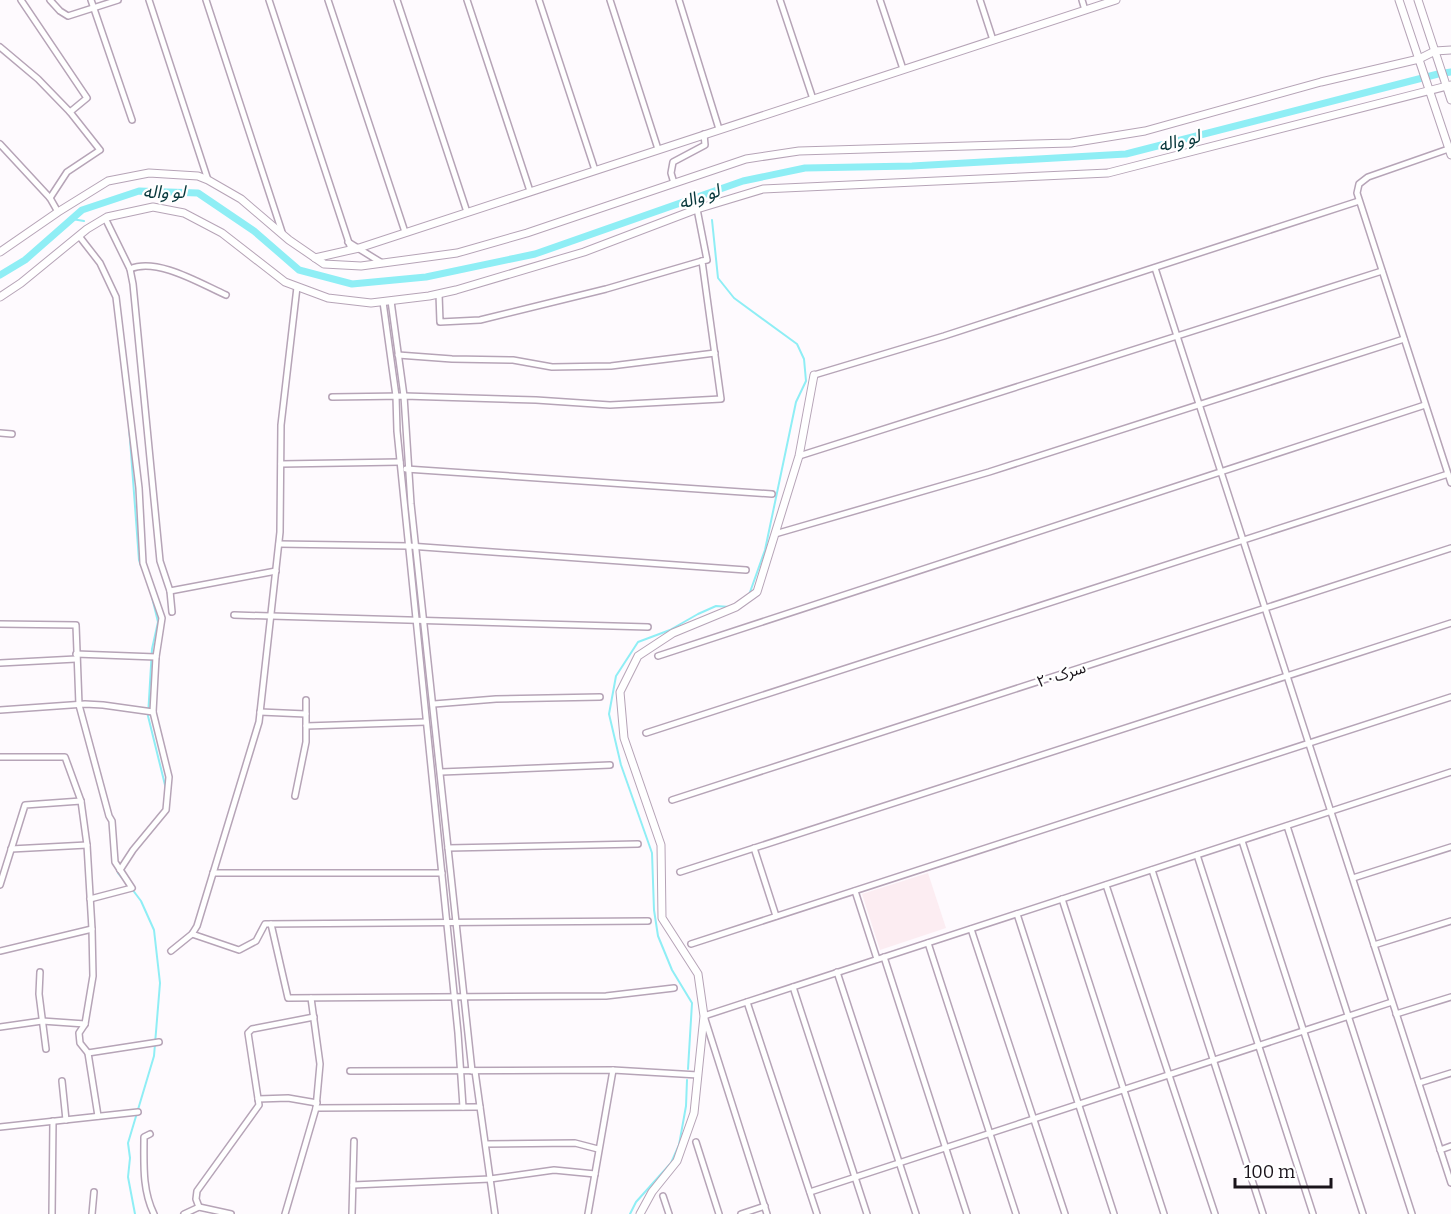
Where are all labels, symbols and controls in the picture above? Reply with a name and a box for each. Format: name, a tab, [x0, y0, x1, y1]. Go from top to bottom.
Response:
water label: لو واله	[1156, 125, 1204, 157]
water label: لو واله	[675, 179, 725, 214]
water label: لو واله	[143, 181, 188, 203]
street label: سرک۲۰	[1034, 658, 1088, 691]
scale bar	[1235, 1151, 1331, 1189]
text: 100 m	[1244, 1161, 1295, 1183]

